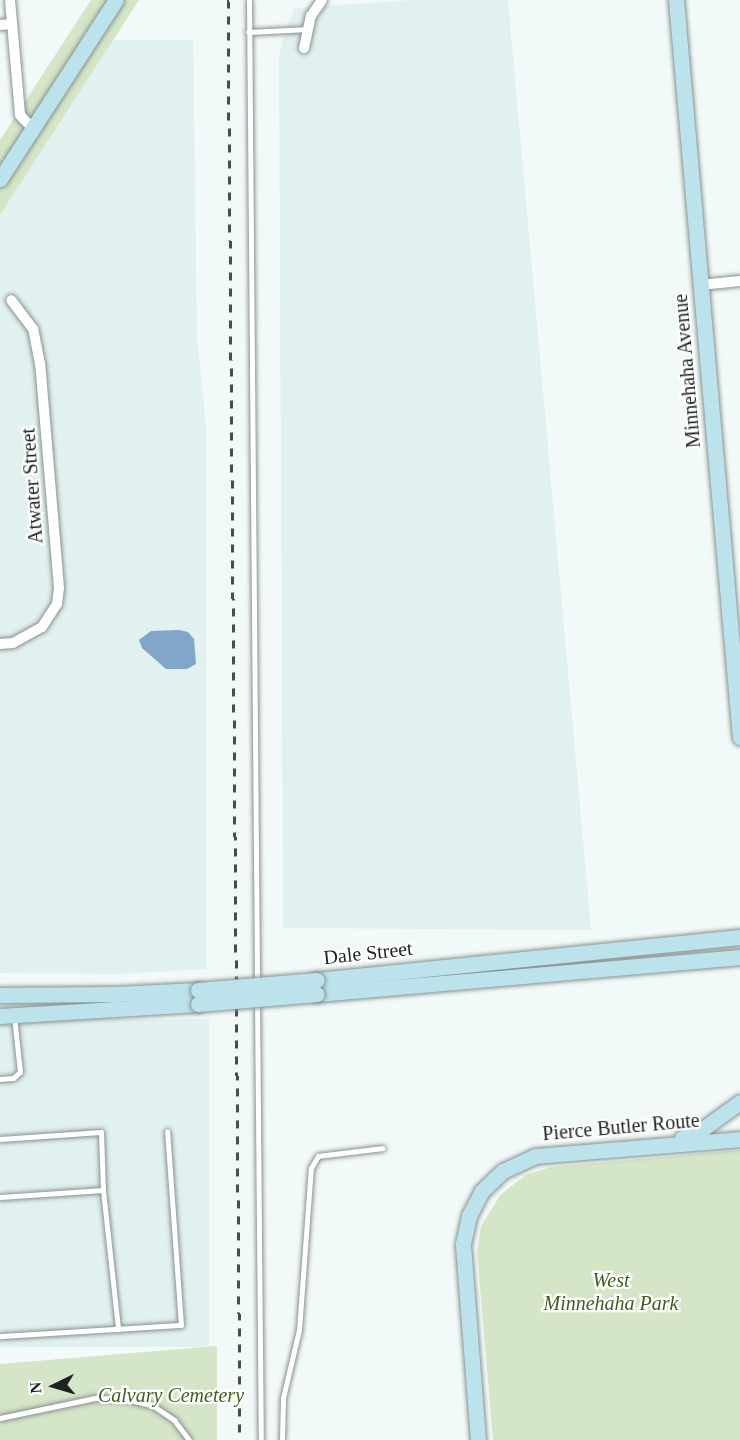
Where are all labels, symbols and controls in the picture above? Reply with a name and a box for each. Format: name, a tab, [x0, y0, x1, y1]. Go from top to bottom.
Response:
street label: Minnehaha Avenue	[668, 292, 706, 450]
street label: Atwater Street	[16, 427, 48, 545]
street label: Dale Street	[322, 936, 414, 970]
street label: Pierce Butler Route	[541, 1108, 701, 1146]
park label: West Minnehaha Park	[544, 1269, 678, 1316]
north arrow	[24, 1356, 84, 1416]
text: N	[27, 1381, 45, 1394]
park label: Calvary Cemetery	[98, 1383, 244, 1407]

